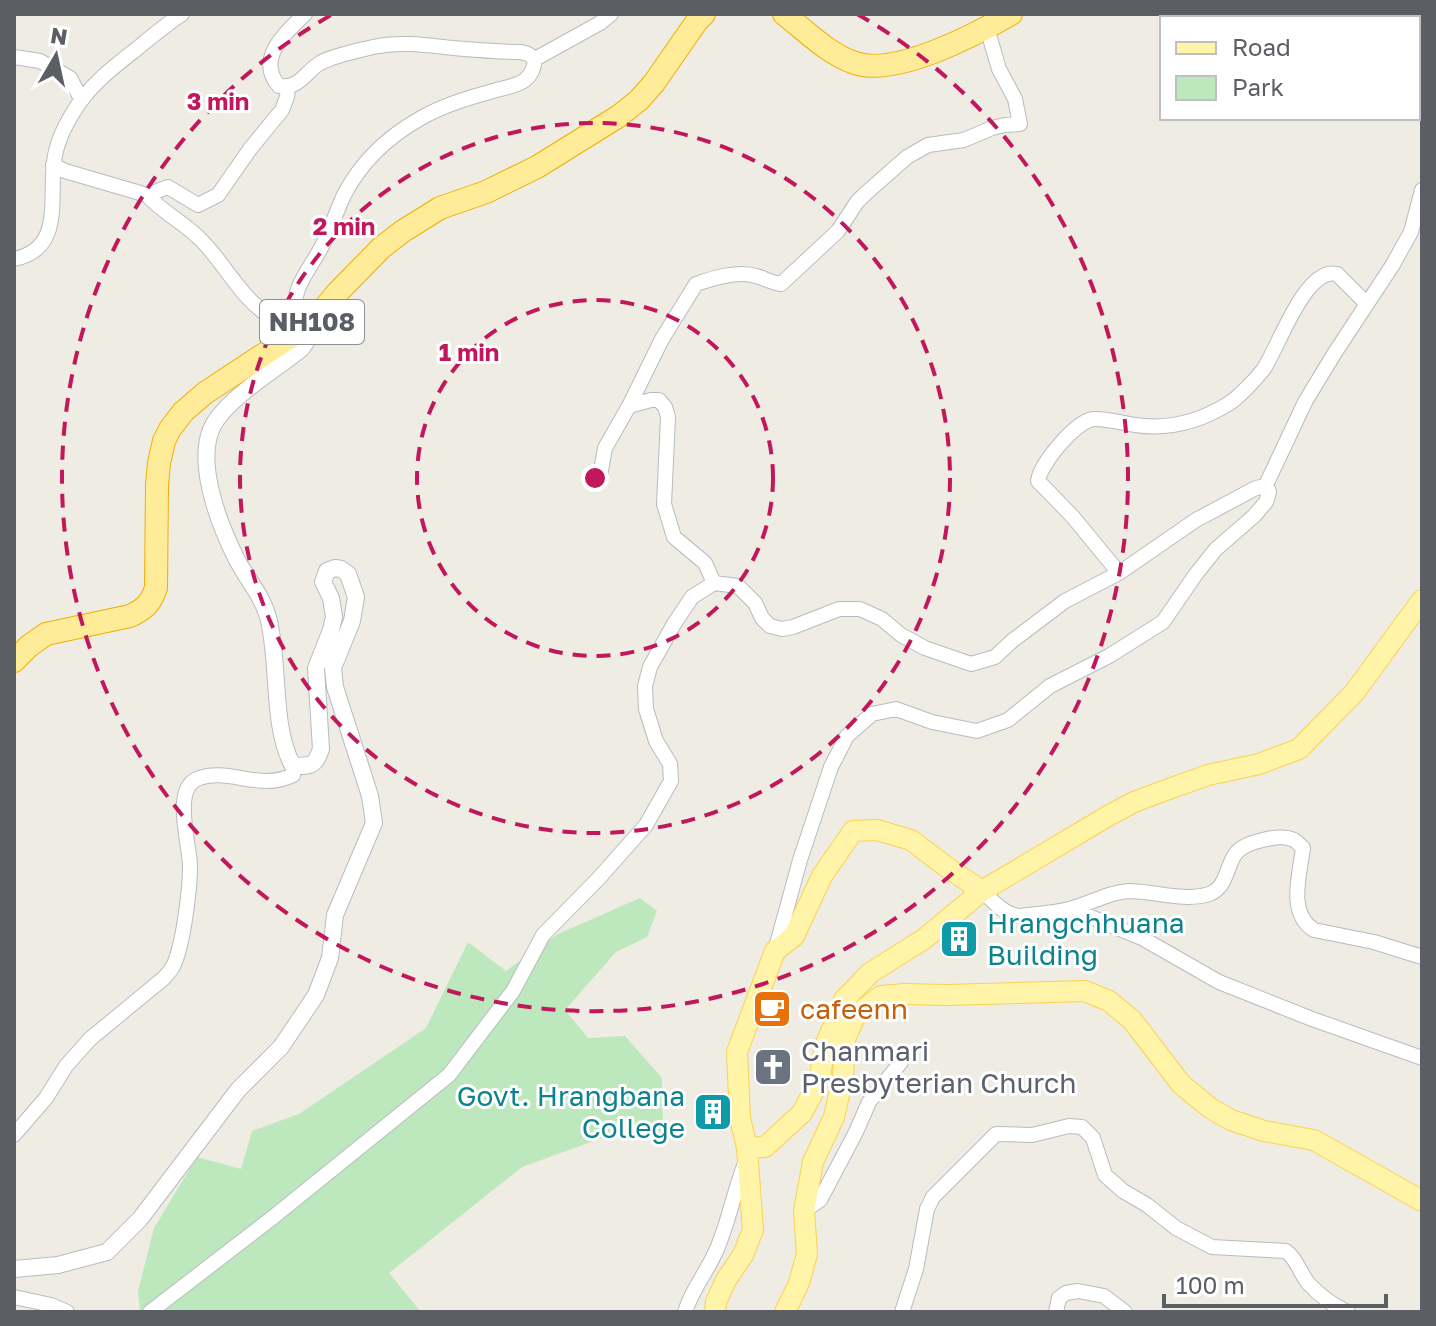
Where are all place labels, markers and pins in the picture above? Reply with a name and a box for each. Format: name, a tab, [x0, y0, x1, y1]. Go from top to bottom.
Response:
centre of rings	[581, 464, 609, 492]
place label: Hrangchhuana Building	[987, 906, 1185, 971]
building icon: Hrangchhuana Building	[938, 918, 980, 960]
cafe icon: cafeenn	[751, 988, 793, 1030]
place label: cafeenn	[800, 992, 908, 1025]
place label: Chanmari Presbyterian Church	[801, 1034, 1076, 1099]
church icon: Chanmari Presbyterian Church	[752, 1046, 794, 1088]
place label: Govt. Hrangbana College	[457, 1079, 685, 1144]
building icon: Govt. Hrangbana College	[692, 1091, 734, 1133]

